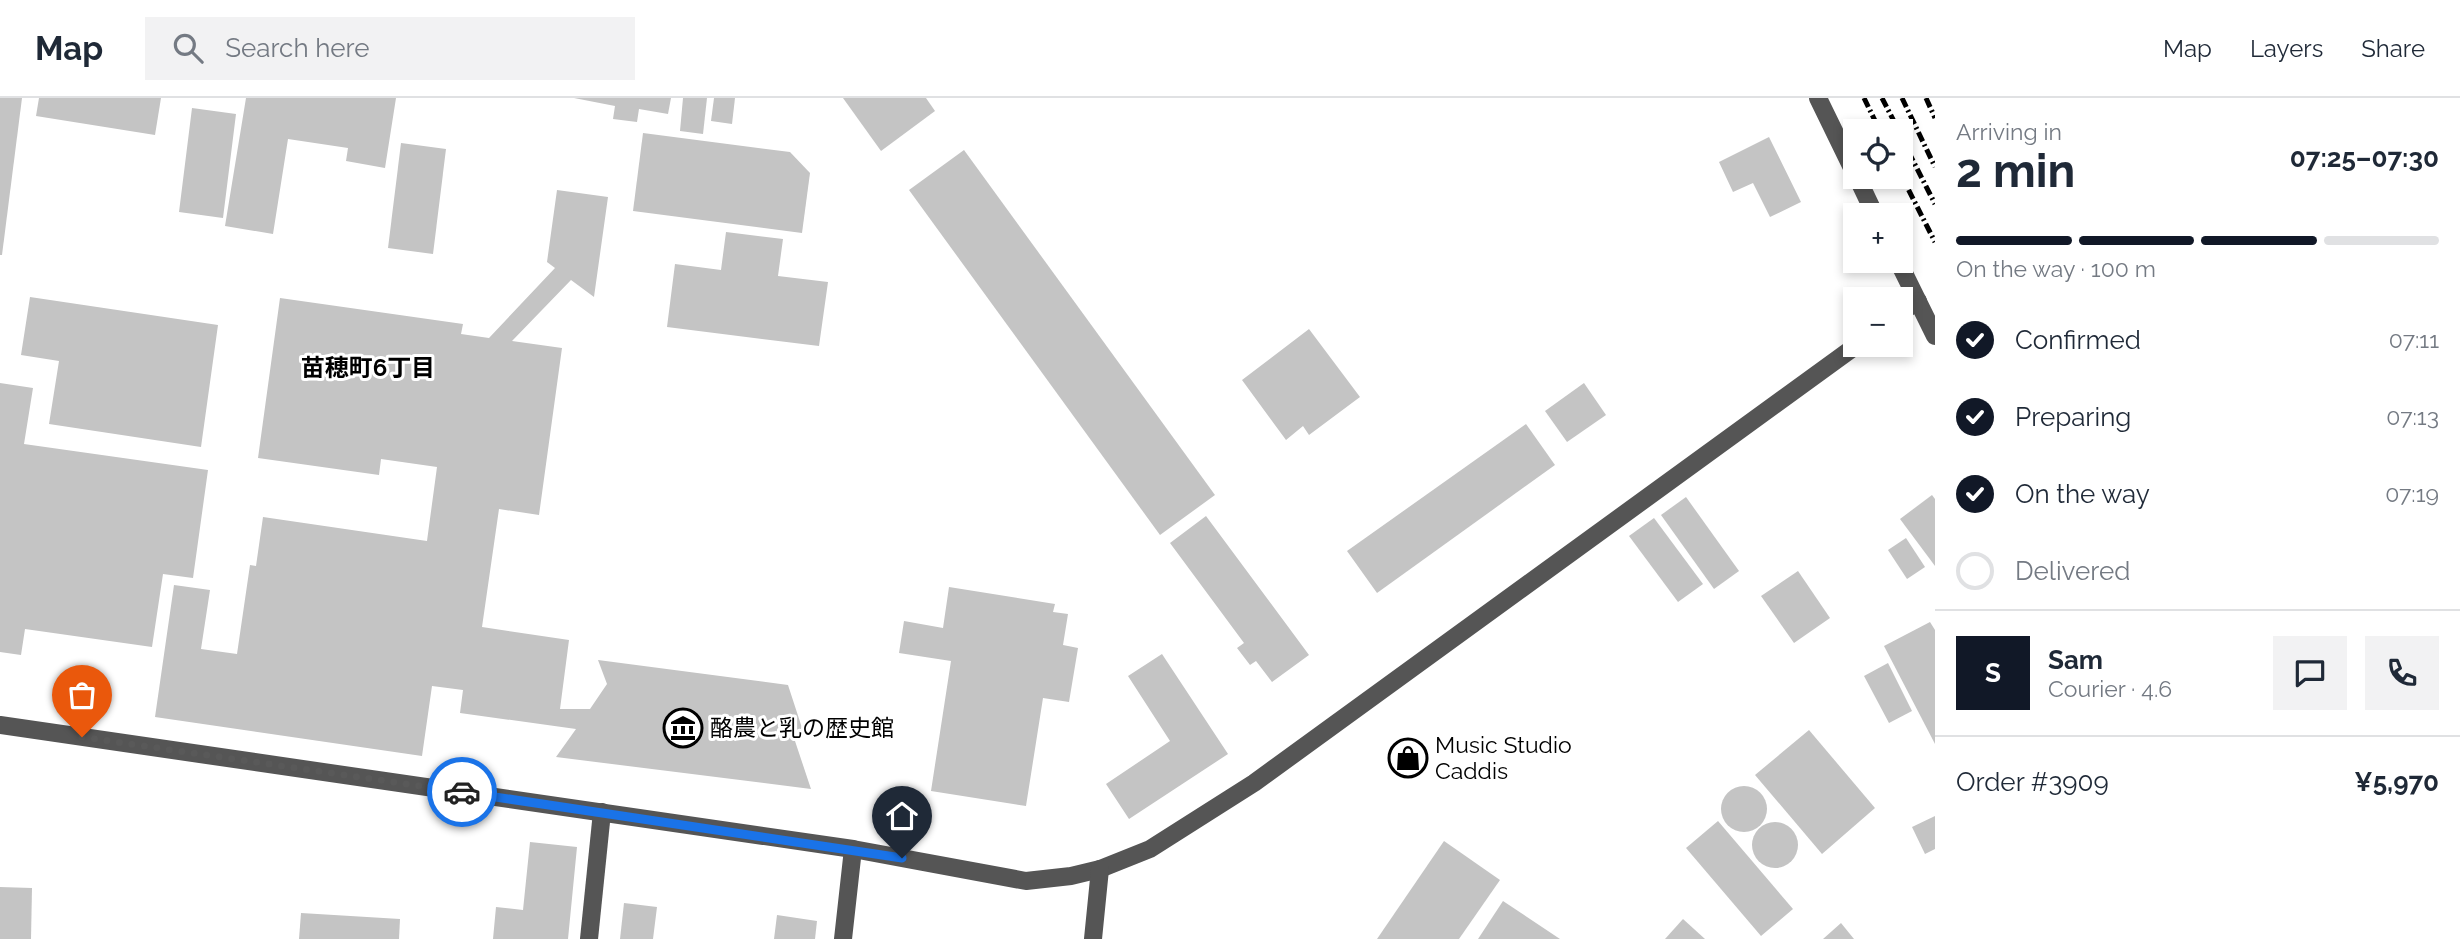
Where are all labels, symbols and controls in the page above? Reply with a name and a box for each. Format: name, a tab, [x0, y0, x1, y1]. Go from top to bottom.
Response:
search box	[145, 17, 635, 80]
text: Map	[35, 29, 103, 68]
icon: search	[169, 29, 207, 67]
text: Search here	[225, 33, 370, 63]
text: Map	[2163, 34, 2212, 63]
text: Layers	[2250, 34, 2323, 63]
text: Share	[2361, 34, 2425, 63]
text: Arriving in	[1956, 118, 2062, 145]
map controls	[1843, 119, 1913, 357]
button: locate	[1843, 119, 1913, 189]
text: 07:25–07:30	[2290, 143, 2439, 173]
text: 2 min	[1956, 144, 2075, 198]
button: +	[1843, 203, 1913, 273]
text: On the way · 100 m	[1956, 255, 2156, 282]
button: −	[1843, 287, 1913, 357]
icon: check	[1956, 321, 1994, 359]
text: Confirmed	[2015, 325, 2141, 355]
text: 07:11	[2389, 326, 2439, 353]
district label: 苗穂町6丁目	[301, 353, 435, 382]
icon: check	[1956, 398, 1994, 436]
text: Preparing	[2015, 402, 2131, 432]
text: 07:13	[2386, 403, 2439, 430]
icon: check	[1956, 475, 1994, 513]
text: On the way	[2015, 479, 2150, 509]
text: 07:19	[2385, 480, 2439, 507]
text: Delivered	[2015, 556, 2130, 586]
button: chat	[2273, 636, 2347, 710]
button: phone	[2365, 636, 2439, 710]
text: Sam	[2048, 645, 2103, 675]
text: S	[1985, 658, 2001, 688]
pin	[52, 665, 112, 737]
text: Courier · 4.6	[2048, 675, 2172, 702]
icon: bag	[63, 676, 101, 714]
museum icon: 酪農と乳の歴史館	[662, 707, 704, 749]
place label: 酪農と乳の歴史館	[710, 714, 894, 741]
place label: Music Studio Caddis	[1435, 731, 1572, 784]
shop icon: Music Studio Caddis	[1387, 737, 1429, 779]
courier	[427, 757, 497, 827]
text: Order #3909	[1956, 767, 2109, 797]
text: ¥5,970	[2354, 767, 2439, 797]
icon: car	[443, 773, 481, 811]
pin	[872, 786, 932, 858]
icon: home	[883, 797, 921, 835]

